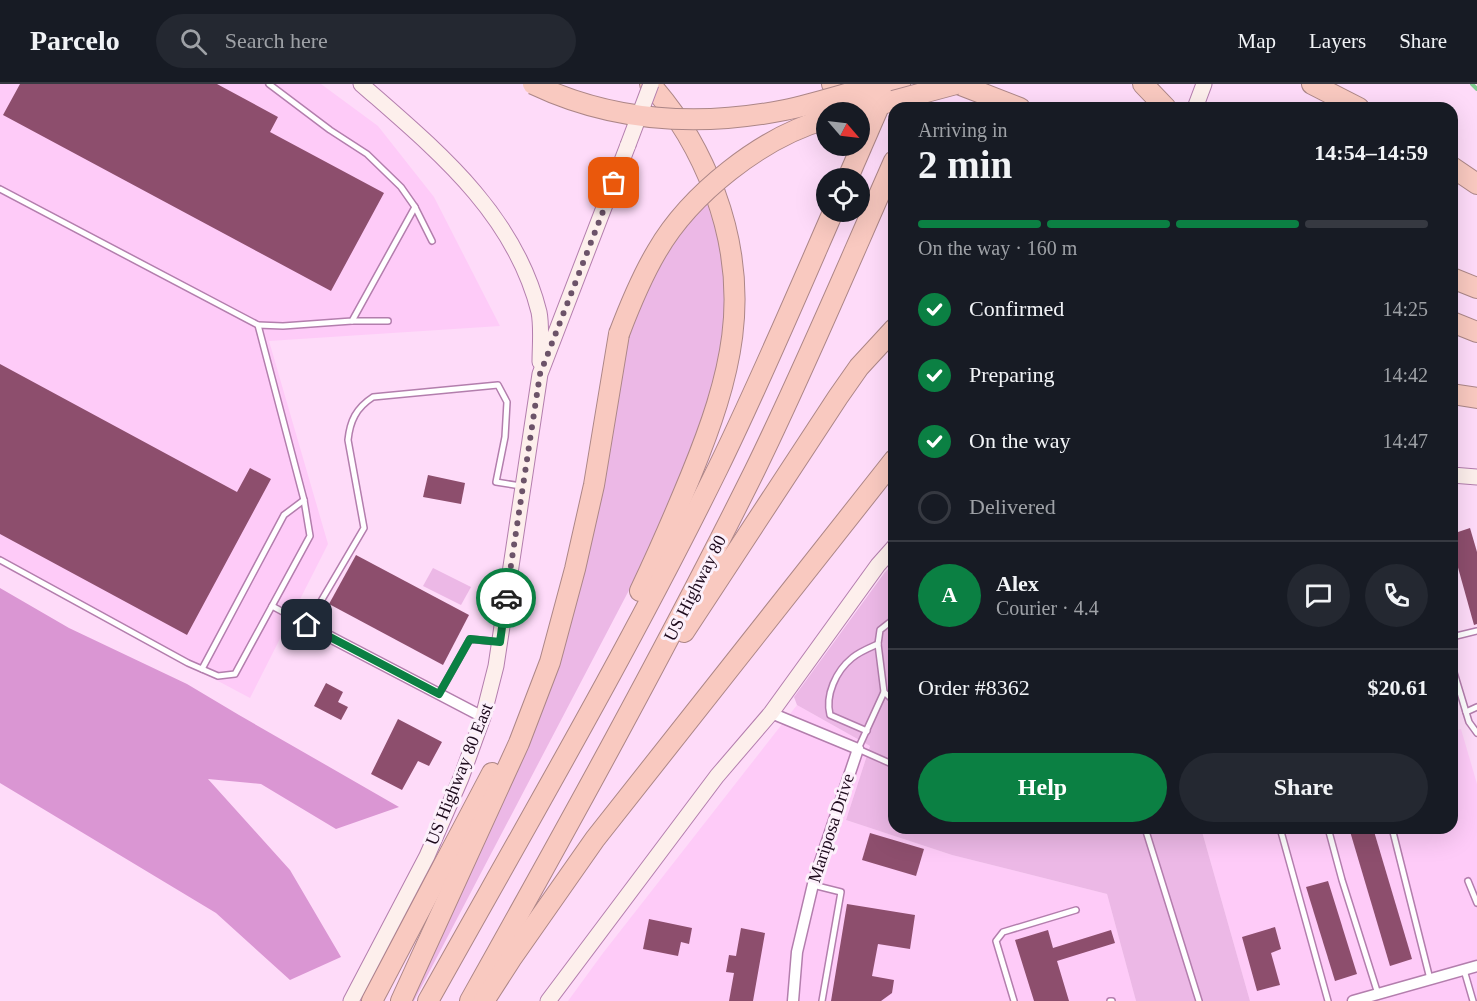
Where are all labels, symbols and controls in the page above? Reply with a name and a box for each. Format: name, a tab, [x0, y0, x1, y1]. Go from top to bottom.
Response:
search box	[156, 14, 576, 68]
text: Parcelo	[30, 25, 120, 56]
icon: search	[177, 25, 210, 58]
text: Search here	[225, 28, 328, 53]
text: Map	[1238, 29, 1276, 53]
text: Layers	[1309, 29, 1366, 53]
text: Share	[1399, 29, 1447, 53]
north arrow	[816, 102, 870, 156]
map controls	[816, 102, 870, 222]
text: Arriving in	[918, 119, 1007, 141]
text: 14:54–14:59	[1314, 140, 1428, 165]
text: 2 min	[918, 143, 1012, 186]
pin	[588, 157, 639, 208]
icon: bag	[597, 166, 630, 199]
button: locate	[816, 168, 870, 222]
text: On the way · 160 m	[918, 237, 1077, 259]
icon: check	[918, 293, 951, 326]
text: Confirmed	[969, 296, 1064, 321]
text: 14:25	[1382, 298, 1428, 320]
icon: check	[918, 359, 951, 392]
text: Preparing	[969, 362, 1055, 387]
text: 14:42	[1382, 364, 1428, 386]
icon: check	[918, 425, 951, 458]
text: On the way	[969, 428, 1070, 453]
text: 14:47	[1382, 430, 1428, 452]
text: Delivered	[969, 494, 1056, 519]
street label: US Highway 80	[660, 532, 730, 644]
button: chat	[1287, 564, 1350, 627]
button: phone	[1365, 564, 1428, 627]
courier	[476, 568, 536, 628]
text: Alex	[996, 571, 1039, 596]
icon: car	[490, 582, 523, 615]
text: A	[942, 582, 957, 607]
text: Courier · 4.4	[996, 597, 1099, 619]
pin	[281, 599, 332, 650]
icon: home	[290, 608, 323, 641]
text: Order #8362	[918, 675, 1030, 700]
text: $20.61	[1368, 675, 1428, 700]
street label: US Highway 80 East	[421, 700, 497, 848]
button: Help	[918, 753, 1167, 822]
button: Share	[1179, 753, 1428, 822]
street label: Mariposa Drive	[804, 771, 858, 885]

